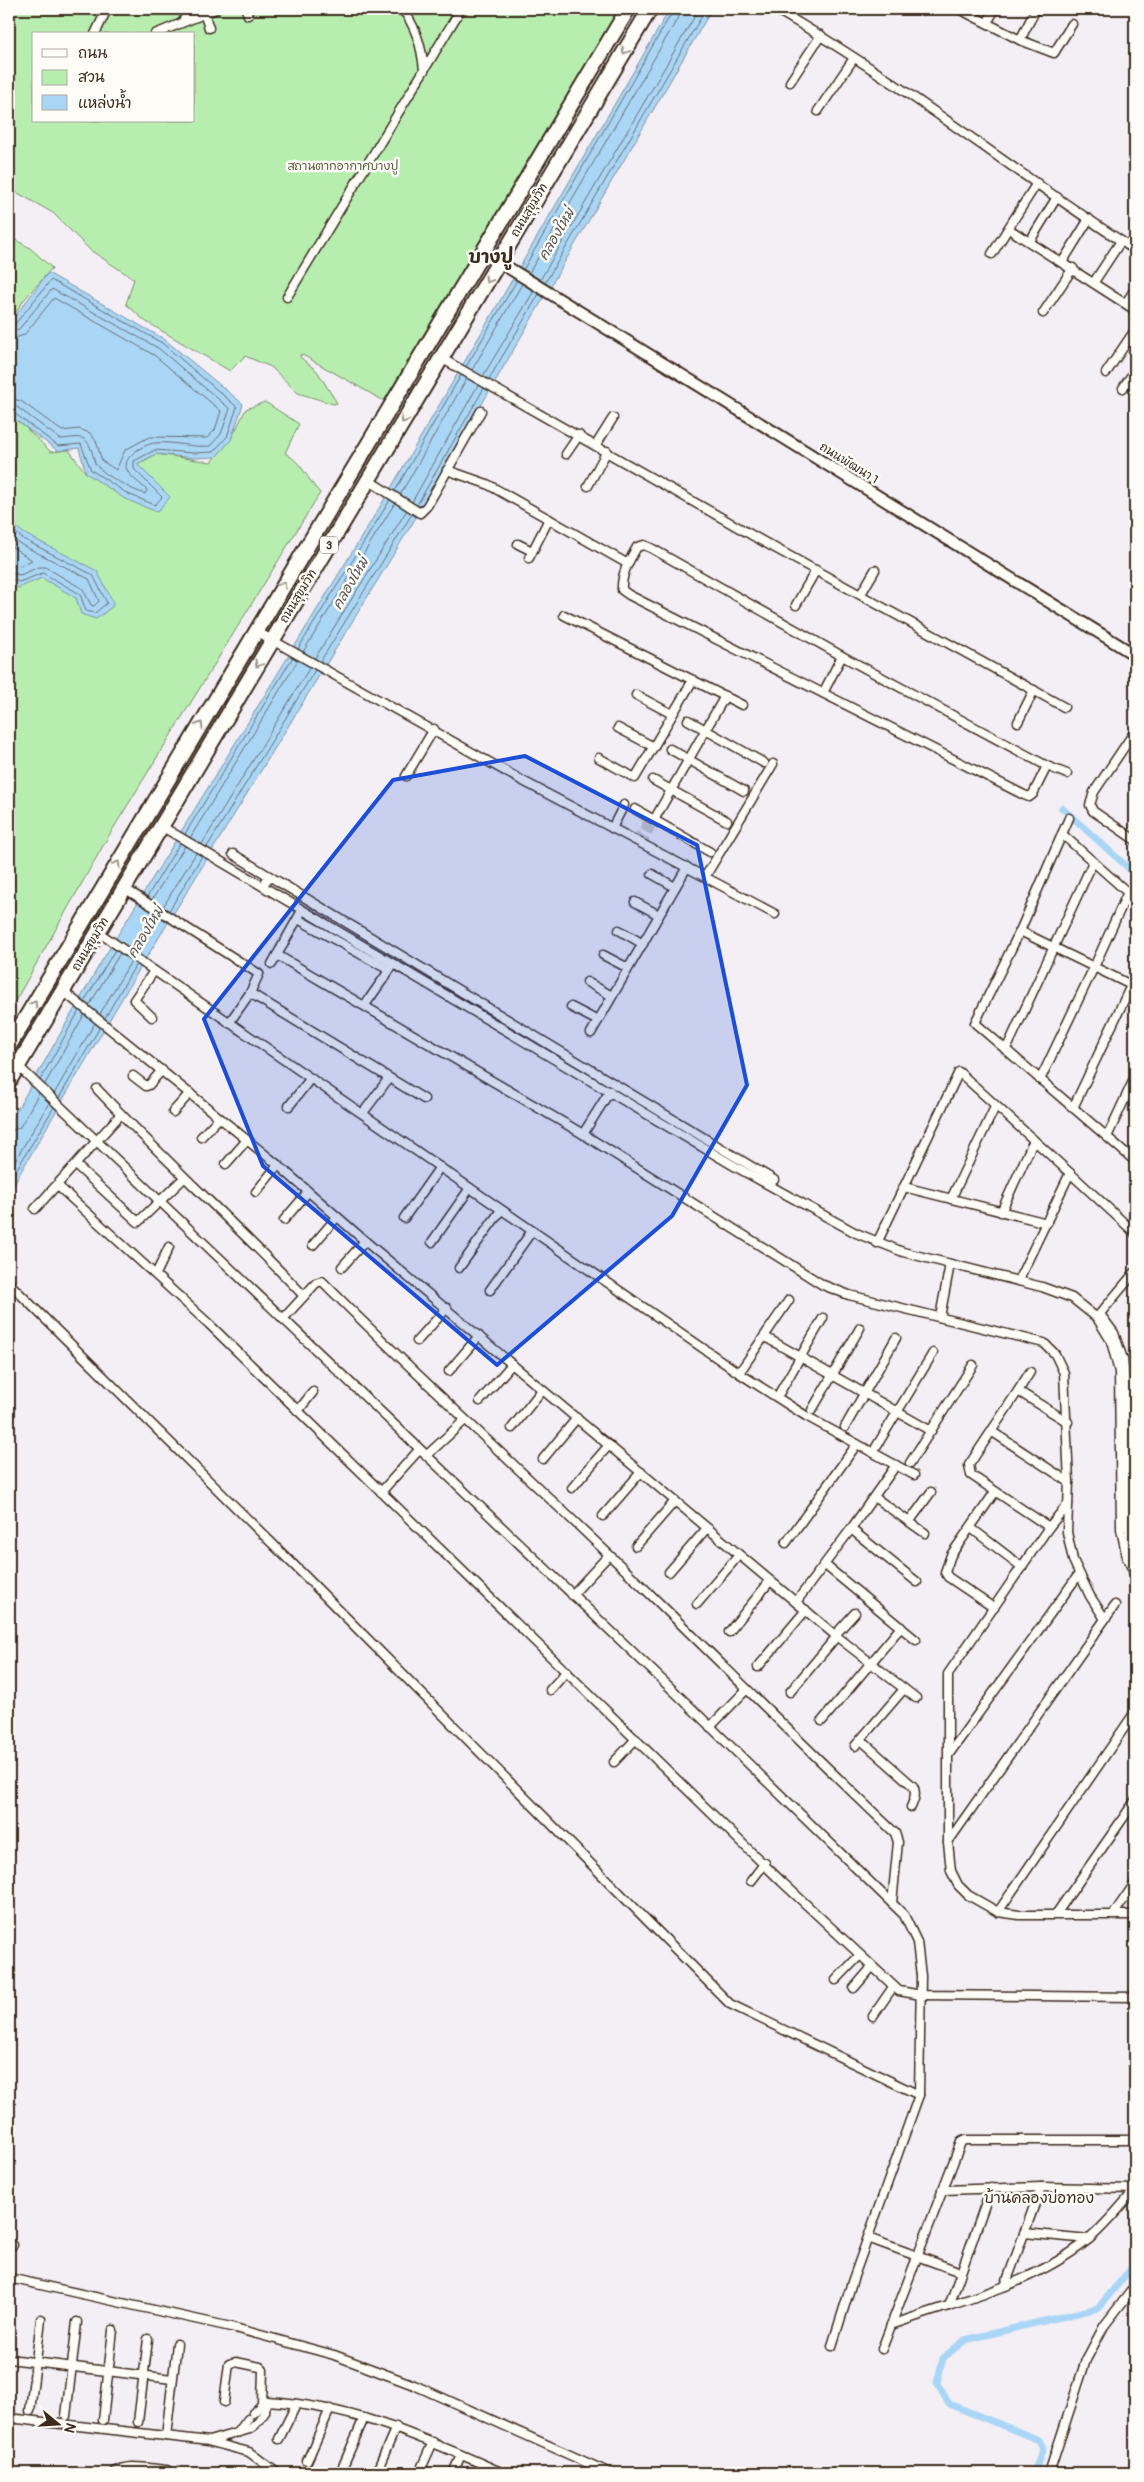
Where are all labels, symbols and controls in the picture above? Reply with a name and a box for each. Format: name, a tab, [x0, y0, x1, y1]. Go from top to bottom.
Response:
legend	[32, 32, 195, 122]
text: ถนน	[78, 44, 107, 63]
one-way arrow	[621, 45, 631, 54]
text: สวน	[78, 68, 105, 87]
text: แหล่งน้ำ	[78, 89, 132, 113]
park label: สถานตากอากาศบางปู	[287, 159, 399, 175]
street label: ถนนสุขุมวิท	[508, 181, 552, 240]
water label: คลองใหม่	[534, 202, 580, 263]
district label: บางปู	[469, 246, 514, 270]
one-way arrow	[484, 275, 494, 284]
one-way arrow	[401, 414, 411, 423]
street label: ถนนพัฒนา 1	[817, 439, 881, 487]
road number: 3	[320, 536, 338, 554]
water label: คลองใหม่	[328, 551, 374, 612]
street label: ถนนสุขุมวิท	[277, 567, 321, 626]
one-way arrow	[277, 582, 287, 591]
one-way arrow	[254, 659, 264, 668]
one-way arrow	[194, 721, 204, 730]
one-way arrow	[110, 861, 120, 870]
water label: คลองใหม่	[123, 900, 169, 961]
street label: ถนนสุขุมวิท	[69, 915, 113, 974]
one-way arrow	[27, 1001, 37, 1010]
district label: บ้านคลองบ่อทอง	[984, 2188, 1094, 2208]
north arrow	[32, 2400, 82, 2450]
text: N	[60, 2421, 79, 2435]

